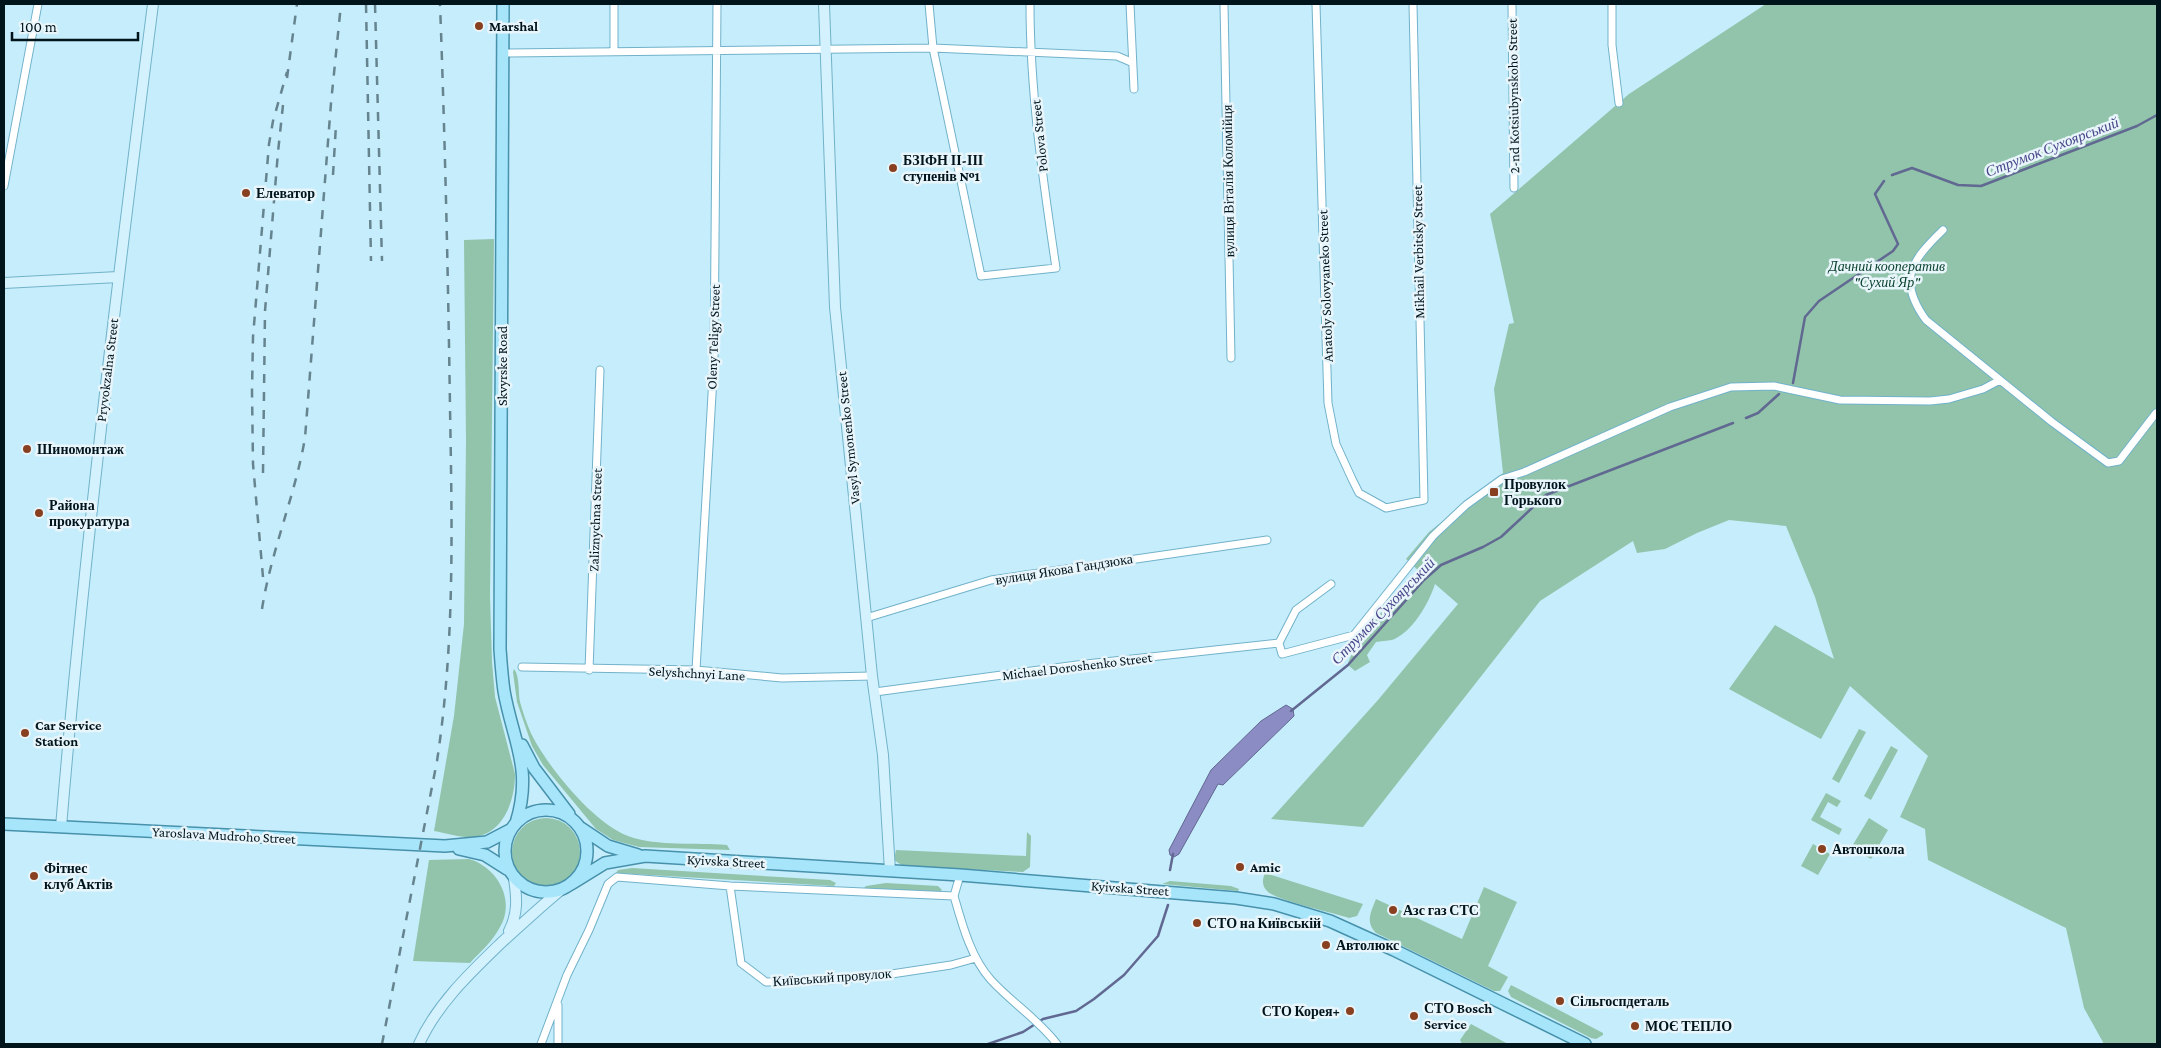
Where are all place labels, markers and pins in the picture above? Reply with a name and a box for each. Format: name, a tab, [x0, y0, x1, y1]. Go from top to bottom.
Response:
place label: Marshal	[489, 18, 538, 34]
marker: Marshal	[473, 20, 485, 32]
place label: БЗІФН ІІ-ІІІ ступенів №1	[903, 152, 983, 184]
marker: БЗІФН ІІ-ІІІ ступенів №1	[887, 162, 899, 174]
place label: Елеватор	[256, 185, 315, 201]
marker: Елеватор	[240, 187, 252, 199]
place label: Шиномонтаж	[37, 441, 125, 457]
marker: Шиномонтаж	[21, 443, 33, 455]
place label: Провулок Горького	[1504, 476, 1567, 508]
marker: Провулок Горького	[1488, 486, 1500, 498]
place label: Района прокуратура	[49, 497, 130, 529]
marker: Района прокуратура	[33, 507, 45, 519]
place label: Car Service Station	[35, 717, 102, 749]
marker: Car Service Station	[19, 727, 31, 739]
place label: Автошкола	[1832, 841, 1904, 857]
marker: Автошкола	[1816, 843, 1828, 855]
place label: Amic	[1249, 859, 1281, 875]
place label: Фітнес клуб Актів	[44, 860, 113, 892]
marker: Amic	[1234, 861, 1246, 873]
marker: Фітнес клуб Актів	[28, 870, 40, 882]
place label: Азс газ СТС	[1403, 902, 1479, 918]
marker: Азс газ СТС	[1387, 904, 1399, 916]
place label: СТО на Київській	[1207, 915, 1321, 931]
marker: СТО на Київській	[1191, 917, 1203, 929]
place label: Автолюкс	[1336, 937, 1399, 953]
marker: Автолюкс	[1320, 939, 1332, 951]
place label: Сільгоспдеталь	[1570, 993, 1670, 1009]
marker: Сільгоспдеталь	[1554, 995, 1566, 1007]
place label: СТО Bosch Service	[1424, 1000, 1492, 1032]
place label: СТО Корея+	[1262, 1003, 1340, 1019]
marker: СТО Корея+	[1344, 1005, 1356, 1017]
marker: СТО Bosch Service	[1408, 1010, 1420, 1022]
place label: МОЄ ТЕПЛО	[1645, 1018, 1732, 1034]
marker: МОЄ ТЕПЛО	[1629, 1020, 1641, 1032]

